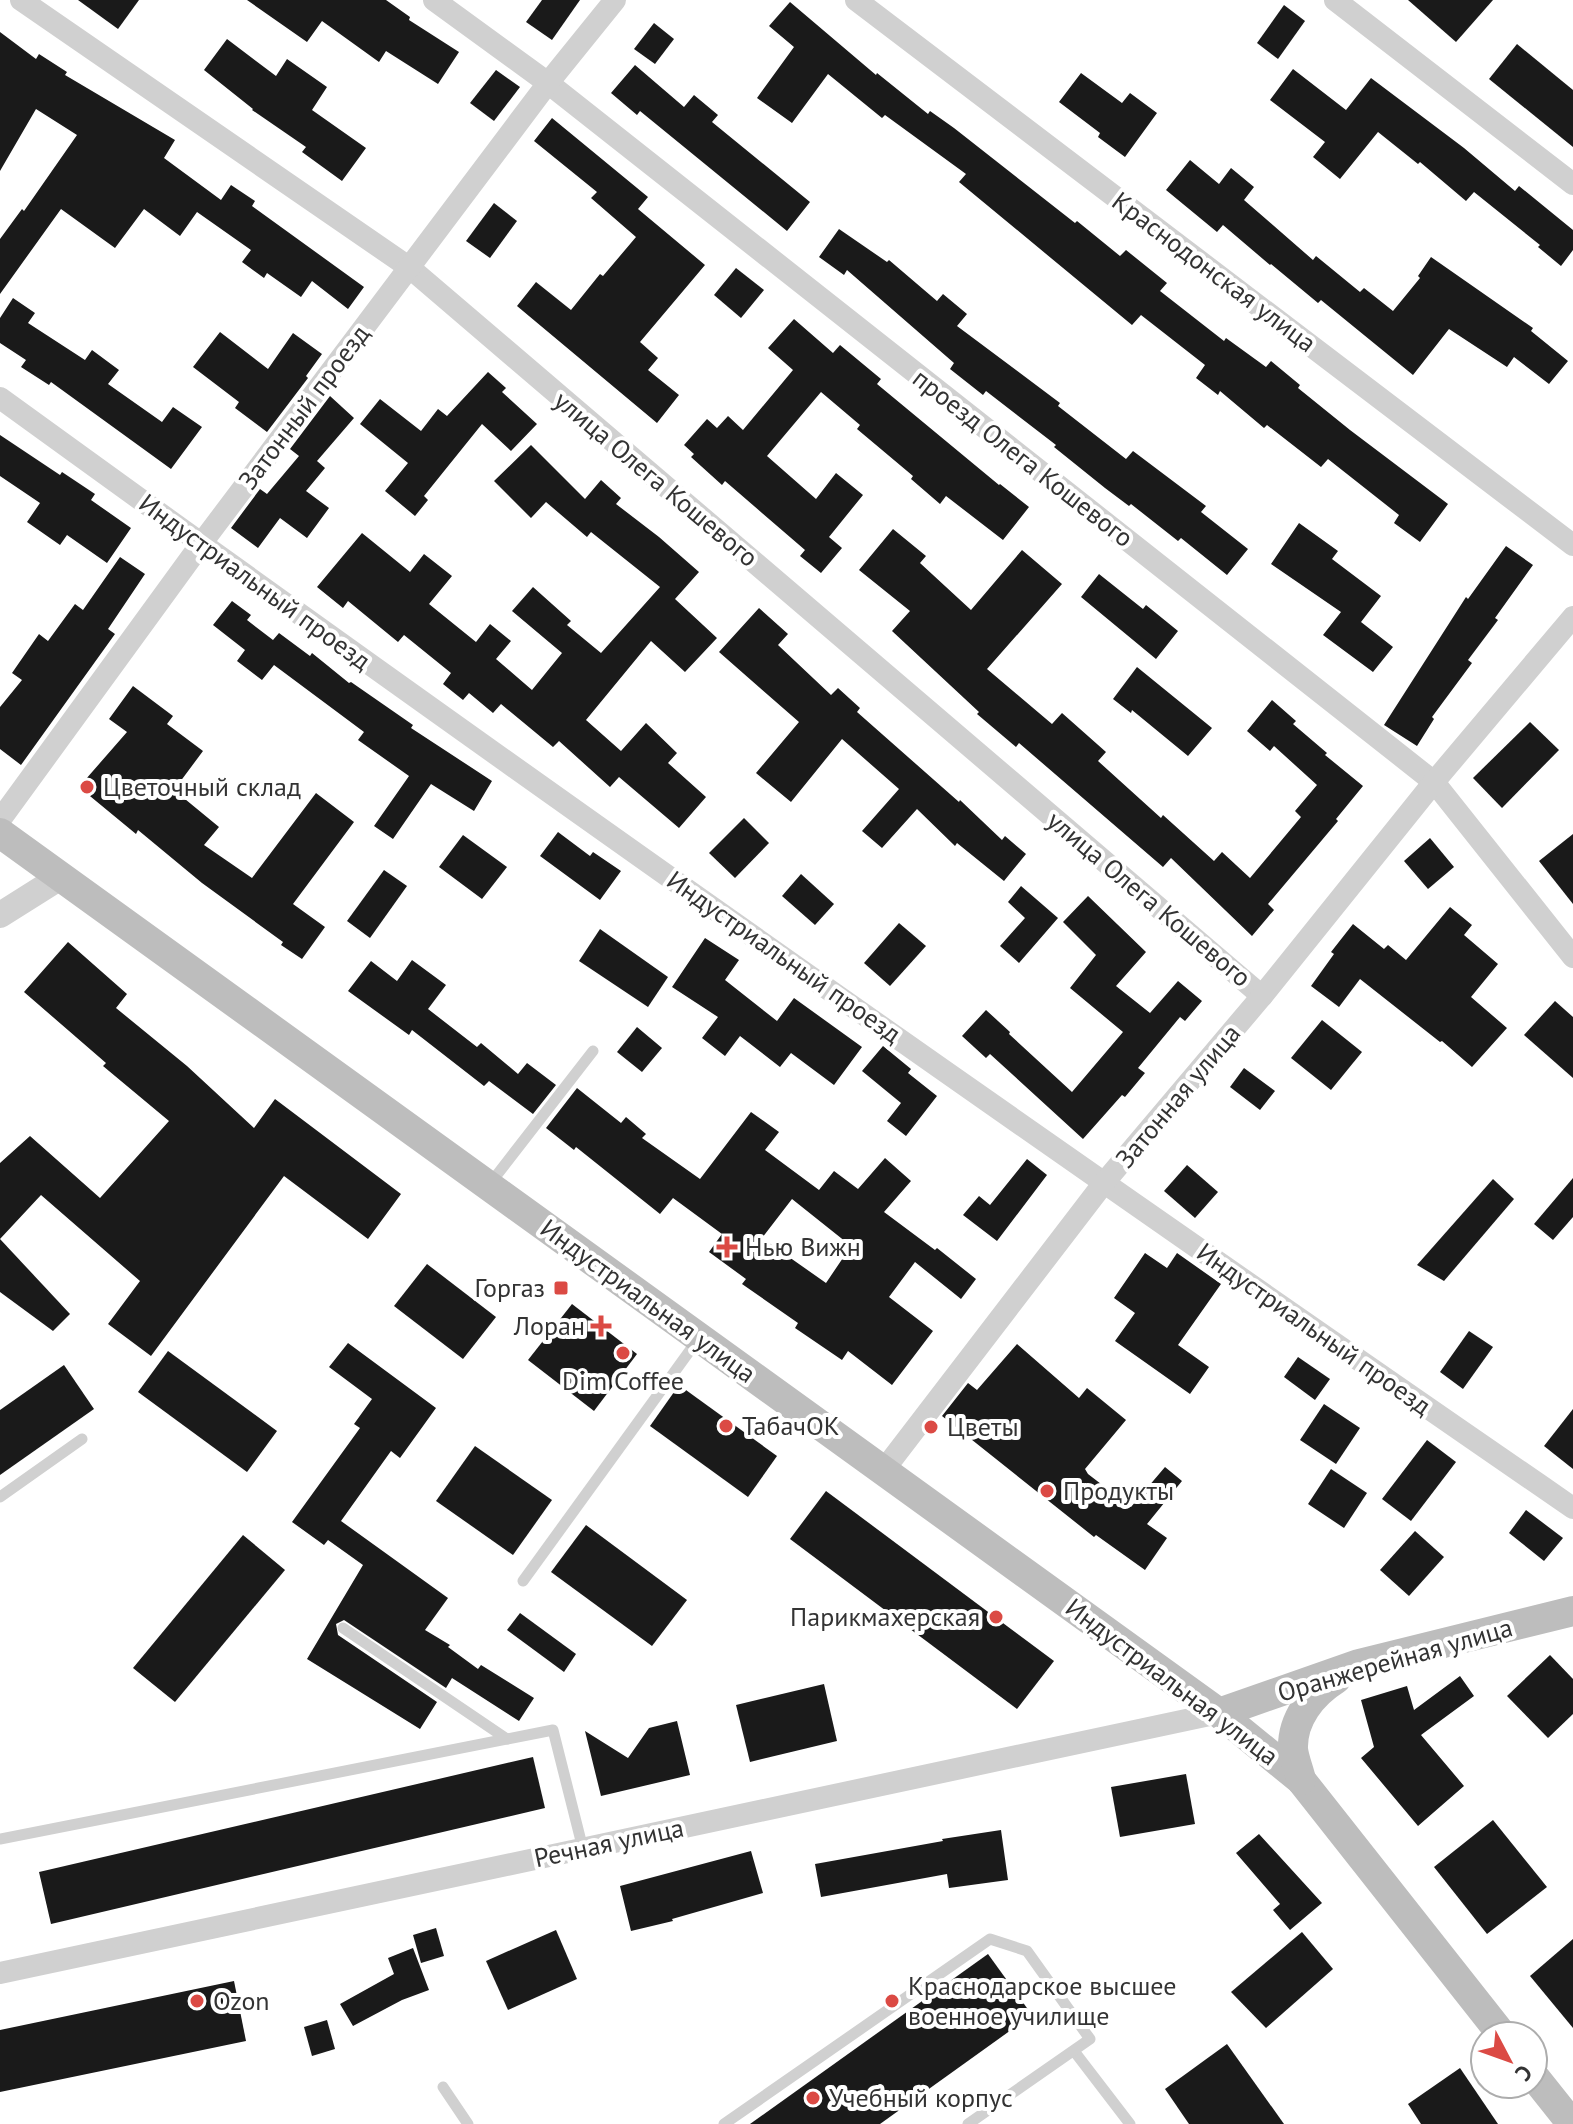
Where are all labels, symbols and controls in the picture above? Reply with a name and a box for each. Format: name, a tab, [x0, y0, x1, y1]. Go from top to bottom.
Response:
street label: Краснодонская улица	[1106, 184, 1323, 359]
street label: Затонный проезд	[231, 318, 376, 496]
street label: проезд Олега Кошевого	[906, 361, 1140, 554]
street label: улица Олега Кошевого	[548, 384, 765, 574]
street label: Индустриальный проезд	[133, 486, 378, 677]
place label: Цветочный склад	[103, 770, 301, 803]
marker: Цветочный склад	[78, 778, 96, 796]
street label: улица Олега Кошевого	[1041, 804, 1258, 994]
street label: Индустриальный проезд	[661, 863, 908, 1050]
street label: Затонная улица	[1108, 1017, 1247, 1174]
street label: Индустриальная улица	[534, 1211, 762, 1390]
place label: Нью Вижн	[745, 1230, 861, 1263]
street label: Индустриальный проезд	[1191, 1235, 1438, 1422]
marker: Нью Вижн	[716, 1236, 738, 1258]
place label: Горгаз	[474, 1271, 545, 1304]
marker: Горгаз	[552, 1279, 570, 1297]
place label: Лоран	[513, 1309, 585, 1342]
marker: Лоран	[592, 1317, 610, 1335]
marker: Dim Coffee	[614, 1344, 632, 1362]
place label: Dim Coffee	[562, 1364, 684, 1397]
place label: ТабачОК	[742, 1409, 840, 1442]
place label: Цветы	[947, 1410, 1019, 1443]
marker: ТабачОК	[717, 1417, 735, 1435]
marker: Цветы	[922, 1418, 940, 1436]
place label: Продукты	[1063, 1474, 1174, 1507]
marker: Продукты	[1038, 1482, 1056, 1500]
street label: Индустриальная улица	[1059, 1591, 1285, 1772]
place label: Парикмахерская	[790, 1600, 980, 1633]
marker: Парикмахерская	[987, 1608, 1005, 1626]
street label: Оранжерейная улица	[1274, 1610, 1516, 1709]
street label: Речная улица	[531, 1811, 687, 1874]
place label: Краснодарское высшее военное училище	[908, 1969, 1176, 2032]
place label: Ozon	[213, 1984, 270, 2017]
marker: Ozon	[188, 1992, 206, 2010]
marker: Краснодарское высшее военное училище	[883, 1992, 901, 2010]
north arrow	[1469, 2020, 1549, 2100]
text: С	[1509, 2059, 1539, 2087]
place label: Учебный корпус	[829, 2081, 1013, 2114]
marker: Учебный корпус	[804, 2089, 822, 2107]

